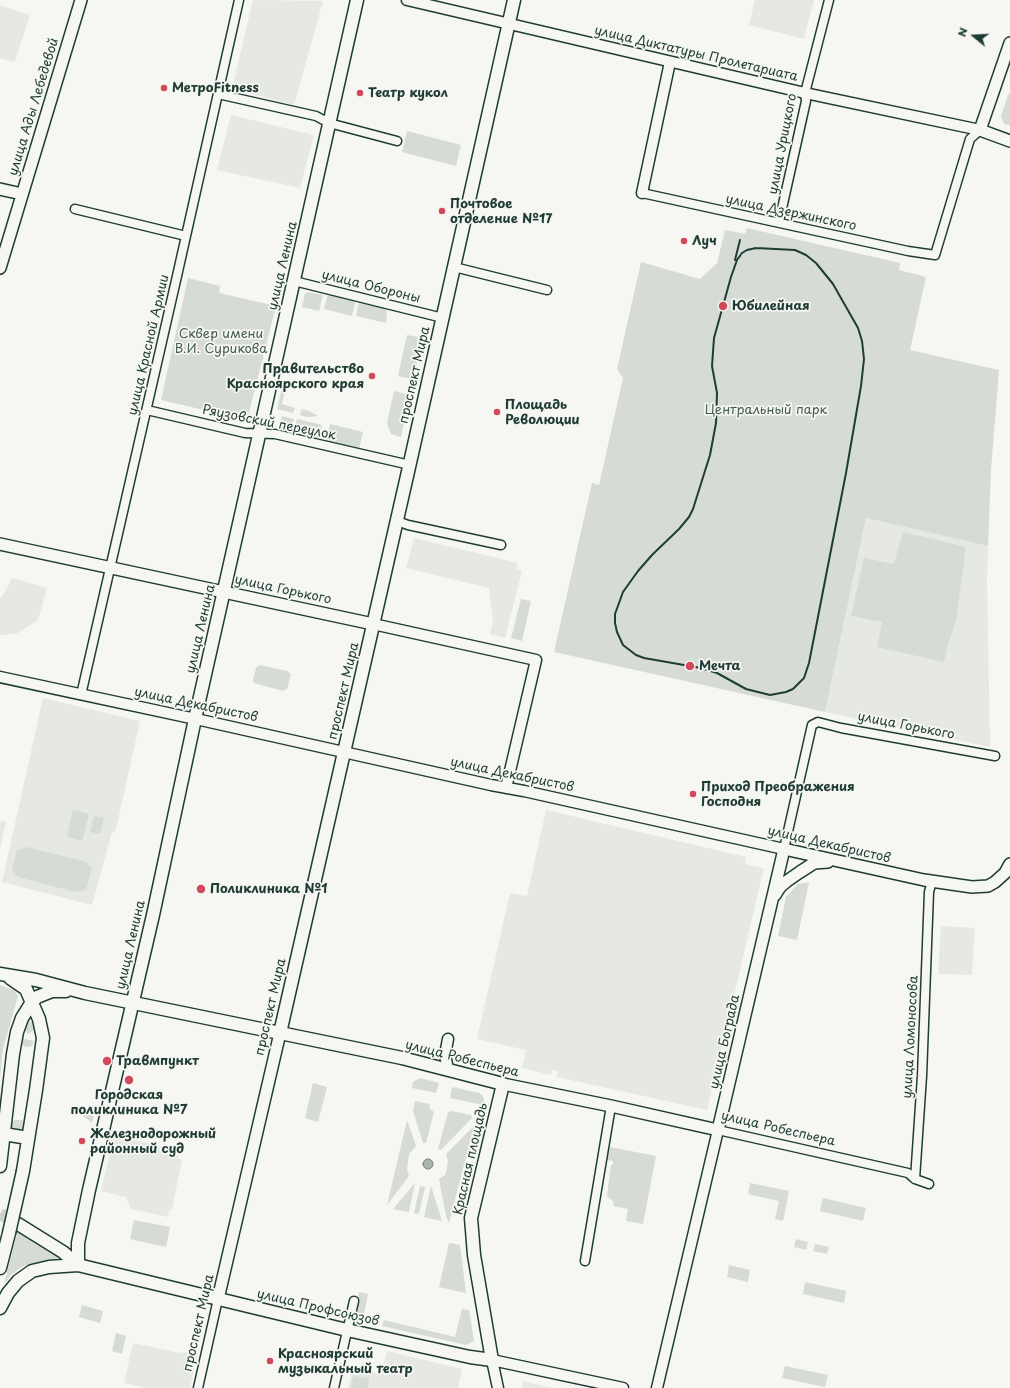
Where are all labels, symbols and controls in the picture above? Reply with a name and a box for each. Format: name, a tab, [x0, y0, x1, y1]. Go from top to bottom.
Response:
north arrow	[954, 16, 994, 56]
street label: улица Диктатуры Пролетариата	[593, 23, 799, 85]
text: N	[953, 25, 972, 39]
street label: улица Ады Лебедевой	[6, 36, 62, 178]
place label: МетроFitness	[172, 80, 259, 96]
marker: МетроFitness	[159, 83, 169, 93]
place label: Театр кукол	[368, 85, 448, 101]
marker: Театр кукол	[355, 88, 365, 98]
street label: улица Урицкого	[766, 92, 800, 196]
street label: улица Дзержинского	[724, 191, 858, 235]
place label: Почтовое отделение №17	[450, 196, 552, 227]
marker: Почтовое отделение №17	[437, 206, 447, 216]
street label: улица Ленина	[265, 220, 301, 312]
place label: Луч	[692, 233, 717, 249]
marker: Луч	[679, 236, 689, 246]
street label: улица Обороны	[320, 267, 422, 307]
street label: улица Красной Армии	[125, 273, 173, 417]
place label: Юбилейная	[732, 298, 810, 314]
marker: Юбилейная	[717, 300, 729, 312]
street label: проспект Мира	[396, 325, 434, 425]
park label: Сквер имени В.И. Сурикова	[175, 326, 267, 357]
place label: Правительство Красноярского края	[227, 361, 364, 392]
marker: Правительство Красноярского края	[367, 371, 377, 381]
place label: Площадь Революции	[505, 397, 580, 428]
street label: Ряузовский переулок	[201, 402, 337, 444]
park label: Центральный парк	[705, 402, 827, 418]
marker: Площадь Революции	[492, 407, 502, 417]
street label: улица Горького	[233, 572, 333, 608]
street label: улица Ленина	[183, 583, 219, 675]
street label: проспект Мира	[325, 641, 363, 741]
place label: Мечта	[699, 658, 741, 674]
marker: Мечта	[684, 660, 696, 672]
street label: улица Декабристов	[133, 684, 259, 726]
street label: улица Горького	[856, 709, 956, 743]
street label: улица Декабристов	[449, 754, 575, 796]
place label: Приход Преображения Господня	[701, 779, 855, 810]
marker: Приход Преображения Господня	[688, 789, 698, 799]
street label: улица Декабристов	[766, 823, 892, 867]
place label: Поликлиника №1	[210, 881, 328, 897]
marker: Поликлиника №1	[195, 883, 207, 895]
street label: улица Ленина	[113, 899, 149, 991]
street label: проспект Мира	[252, 957, 290, 1057]
street label: улица Ломоносова	[900, 975, 922, 1099]
street label: улица Бограда	[707, 993, 743, 1091]
street label: улица Робеспьера	[404, 1037, 520, 1081]
place label: Травмпункт	[116, 1053, 199, 1069]
marker: Травмпункт	[101, 1055, 113, 1067]
marker: Городская поликлиника №7	[123, 1074, 135, 1086]
place label: Городская поликлиника №7	[71, 1087, 187, 1118]
street label: Красная площадь	[451, 1102, 491, 1216]
street label: улица Робеспьера	[719, 1108, 837, 1150]
place label: Железнодорожный районный суд	[90, 1126, 216, 1157]
marker: Железнодорожный районный суд	[77, 1136, 87, 1146]
street label: проспект Мира	[180, 1273, 218, 1373]
street label: улица Профсоюзов	[255, 1286, 381, 1330]
place label: Красноярский музыкальный театр	[278, 1346, 413, 1377]
marker: Красноярский музыкальный театр	[265, 1356, 275, 1366]

